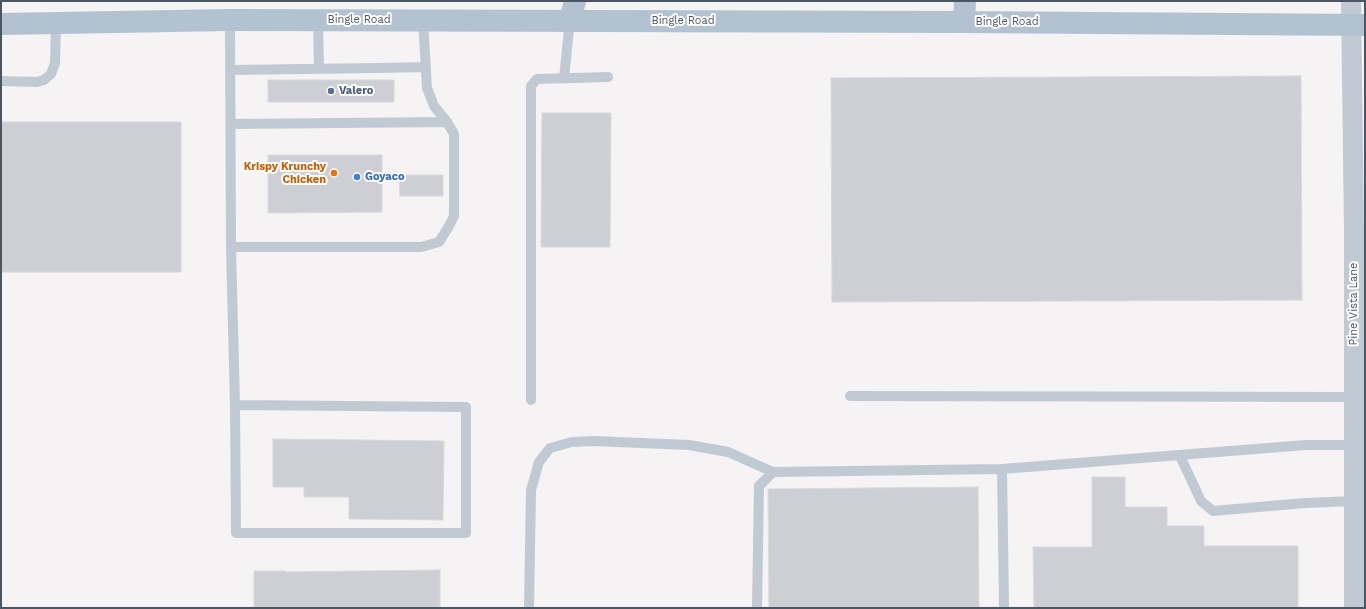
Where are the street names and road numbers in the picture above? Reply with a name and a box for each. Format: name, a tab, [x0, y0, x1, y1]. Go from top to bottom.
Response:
street label: Bingle Road	[327, 13, 391, 27]
street label: Bingle Road	[651, 14, 715, 28]
street label: Bingle Road	[975, 15, 1039, 29]
street label: Pine Vista Lane	[1347, 263, 1361, 345]

